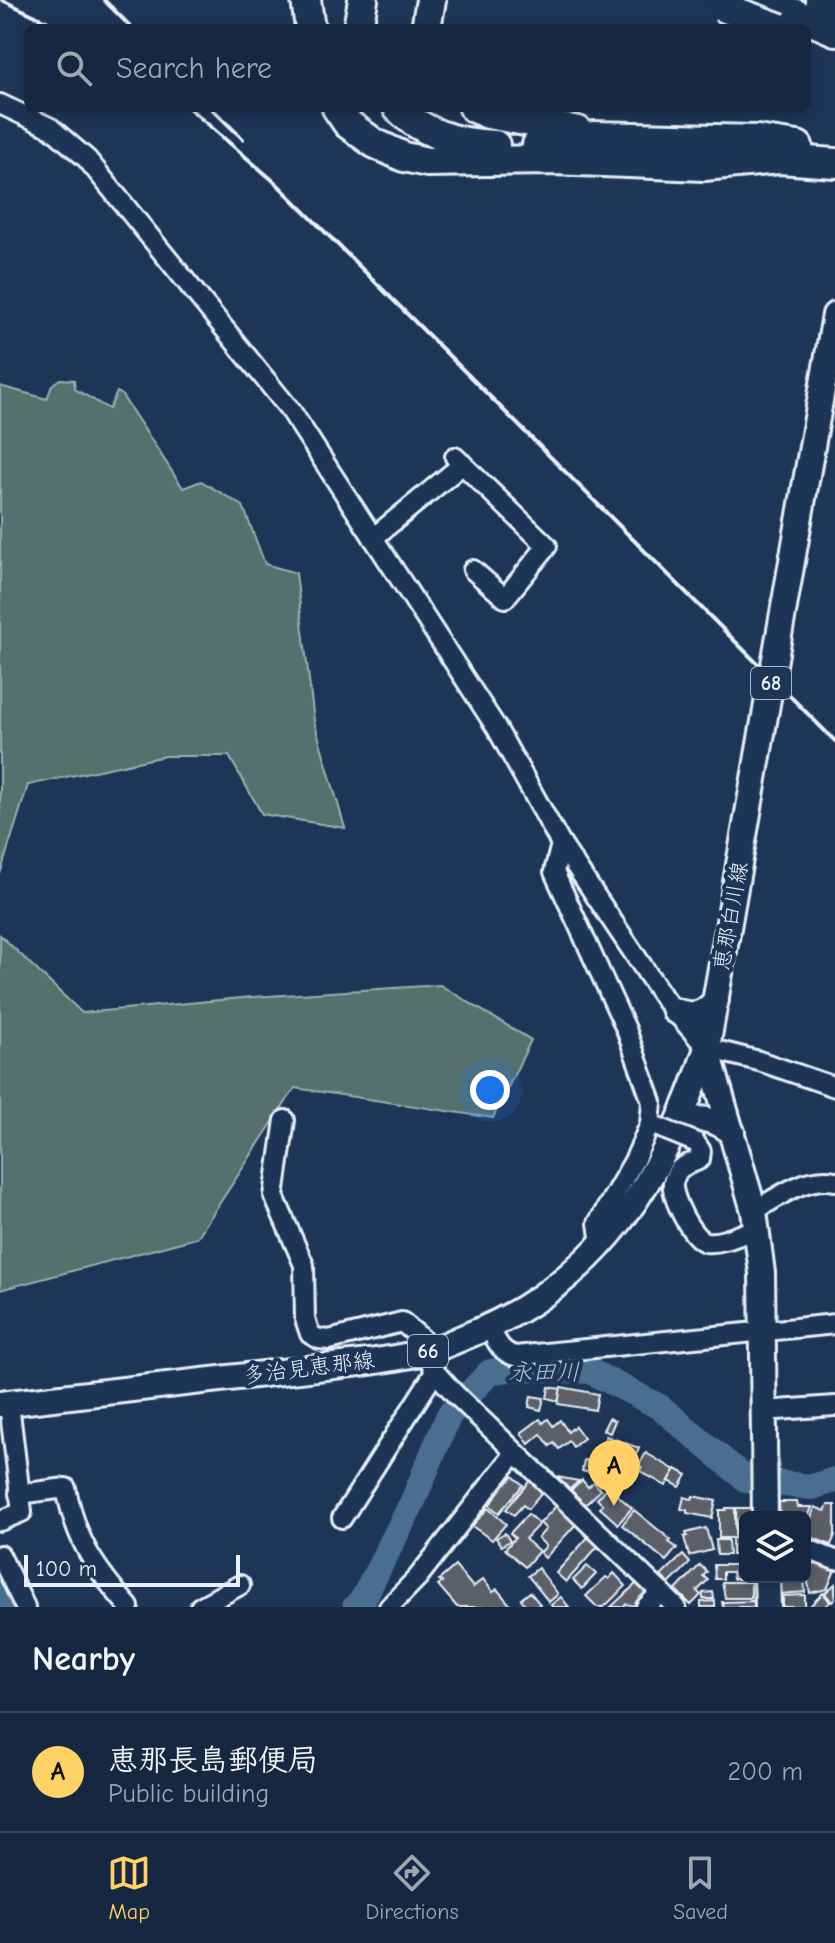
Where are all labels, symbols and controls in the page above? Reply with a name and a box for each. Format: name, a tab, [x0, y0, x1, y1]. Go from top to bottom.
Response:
search box	[24, 24, 811, 112]
icon: search	[52, 46, 96, 90]
text: Search here	[116, 51, 272, 86]
road number: 68	[751, 667, 791, 699]
street label: 恵那白川線	[709, 860, 753, 972]
your location	[470, 1070, 510, 1110]
road number: 66	[408, 1335, 448, 1367]
street label: 多治見恵那線	[242, 1347, 376, 1389]
water label: 永田川	[508, 1358, 580, 1386]
pin: A	[588, 1440, 640, 1506]
map controls	[739, 1511, 811, 1583]
button: layers	[739, 1511, 811, 1583]
scale bar	[24, 1551, 240, 1587]
text: 100 m	[36, 1556, 97, 1582]
text: Nearby	[32, 1639, 135, 1679]
text: 恵那長島郵便局	[108, 1743, 318, 1778]
text: A	[51, 1757, 65, 1787]
text: 200 m	[728, 1757, 803, 1787]
text: Public building	[108, 1779, 269, 1809]
tab: Map	[107, 1851, 151, 1925]
tab: Directions	[366, 1851, 459, 1925]
tab: Saved	[673, 1851, 728, 1925]

